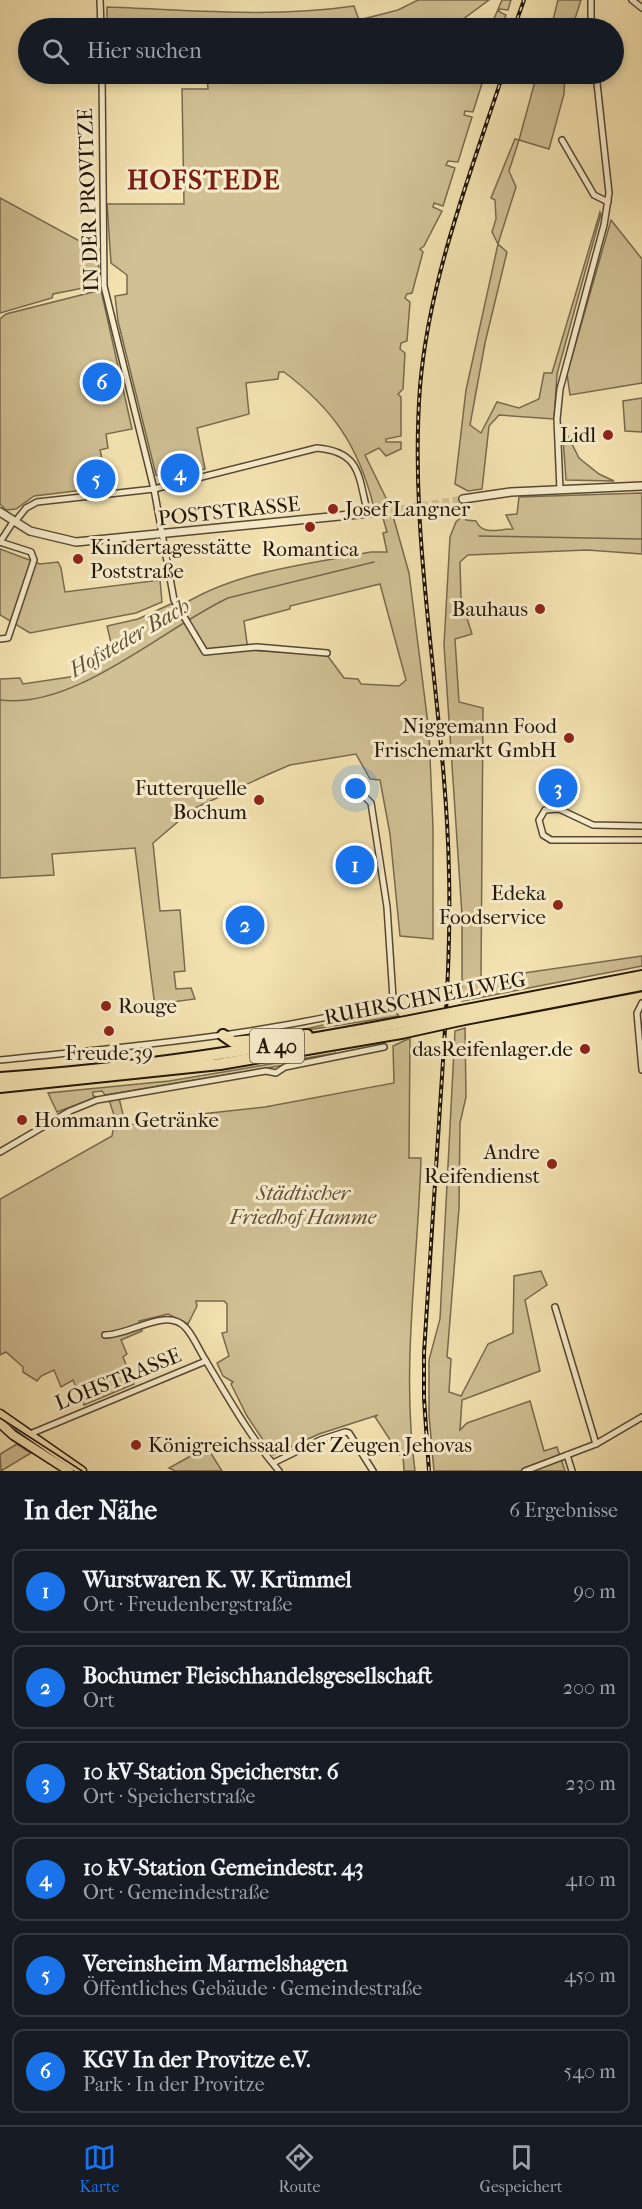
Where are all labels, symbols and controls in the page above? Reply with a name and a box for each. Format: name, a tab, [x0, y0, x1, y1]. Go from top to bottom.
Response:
search box	[18, 18, 624, 84]
icon: search	[39, 35, 72, 68]
text: Hier suchen	[87, 38, 202, 64]
street label: IN DER PROVITZE	[73, 108, 103, 292]
district label: HOFSTEDE	[127, 164, 281, 196]
pin: 6	[82, 360, 122, 404]
place label: Lidl	[560, 423, 596, 447]
marker: Lidl	[601, 428, 615, 442]
pin: 4	[160, 450, 200, 496]
pin: 5	[76, 456, 116, 502]
street label: POSTSTRASSE	[157, 492, 301, 530]
place label: Josef Langner	[343, 497, 470, 521]
marker: Josef Langner	[326, 502, 340, 516]
marker: Romantica	[303, 520, 317, 534]
place label: Kindertagesstätte Poststraße	[90, 535, 251, 583]
place label: Romantica	[261, 537, 359, 561]
marker: Kindertagesstätte Poststraße	[71, 552, 85, 566]
water label: Hofsteder Bach	[64, 593, 194, 683]
place label: Bauhaus	[452, 597, 528, 621]
marker: Bauhaus	[533, 602, 547, 616]
place label: Niggemann Food Frischemarkt GmbH	[373, 714, 558, 762]
marker: Niggemann Food Frischemarkt GmbH	[562, 731, 576, 745]
pin: 3	[538, 766, 578, 810]
your location	[341, 774, 370, 803]
place label: Futterquelle Bochum	[135, 776, 248, 824]
marker: Futterquelle Bochum	[252, 793, 266, 807]
pin: 1	[336, 842, 374, 888]
place label: Edeka Foodservice	[439, 881, 546, 929]
marker: Edeka Foodservice	[551, 898, 565, 912]
pin: 2	[226, 902, 264, 948]
street label: RUHRSCHNELLWEG	[322, 967, 528, 1029]
place label: Rouge	[118, 994, 177, 1018]
marker: Rouge	[99, 999, 113, 1013]
marker: Freude 39	[102, 1024, 116, 1038]
road number: A 40	[250, 1029, 304, 1063]
place label: dasReifenlager.de	[412, 1037, 573, 1061]
place label: Freude 39	[65, 1041, 153, 1065]
marker: dasReifenlager.de	[578, 1042, 592, 1056]
place label: Hommann Getränke	[34, 1108, 219, 1132]
marker: Hommann Getränke	[15, 1113, 29, 1127]
place label: Andre Reifendienst	[424, 1140, 540, 1188]
marker: Andre Reifendienst	[545, 1157, 559, 1171]
park label: Städtischer Friedhof Hamme	[229, 1181, 377, 1229]
street label: LOHSTRASSE	[51, 1343, 185, 1415]
place label: Königreichssaal der Zeugen Jehovas	[148, 1433, 472, 1457]
marker: Königreichssaal der Zeugen Jehovas	[129, 1438, 143, 1452]
text: In der Nähe	[24, 1495, 157, 1526]
text: 6 Ergebnisse	[509, 1499, 618, 1522]
text: Wurstwaren K. W. Krümmel	[83, 1567, 352, 1593]
text: 1	[42, 1580, 49, 1603]
text: 90 m	[574, 1580, 616, 1603]
text: Ort · Freudenbergstraße	[83, 1593, 292, 1616]
text: Bochumer Fleischhandelsgesellschaft	[83, 1663, 432, 1689]
text: 2	[40, 1676, 51, 1699]
text: 200 m	[563, 1676, 616, 1699]
text: Ort	[83, 1689, 115, 1712]
text: 10 kV-Station Speicherstr. 6	[83, 1759, 339, 1785]
text: 3	[41, 1772, 50, 1795]
text: 230 m	[566, 1772, 616, 1795]
text: Ort · Speicherstraße	[83, 1785, 255, 1808]
text: 10 kV-Station Gemeindestr. 43	[83, 1855, 364, 1881]
text: 4	[40, 1868, 51, 1891]
text: 410 m	[565, 1868, 616, 1891]
text: Ort · Gemeindestraße	[83, 1881, 269, 1904]
text: Vereinsheim Marmelshagen	[83, 1951, 348, 1977]
text: 5	[41, 1964, 50, 1987]
text: 450 m	[564, 1964, 616, 1987]
text: Öffentliches Gebäude · Gemeindestraße	[83, 1977, 422, 2000]
text: KGV In der Provitze e.V.	[83, 2047, 310, 2073]
text: 6	[40, 2060, 51, 2083]
text: 540 m	[564, 2060, 616, 2083]
text: Park · In der Provitze	[83, 2073, 265, 2096]
tab: Karte	[80, 2141, 119, 2196]
tab: Route	[278, 2141, 320, 2196]
tab: Gespeichert	[480, 2141, 562, 2196]

